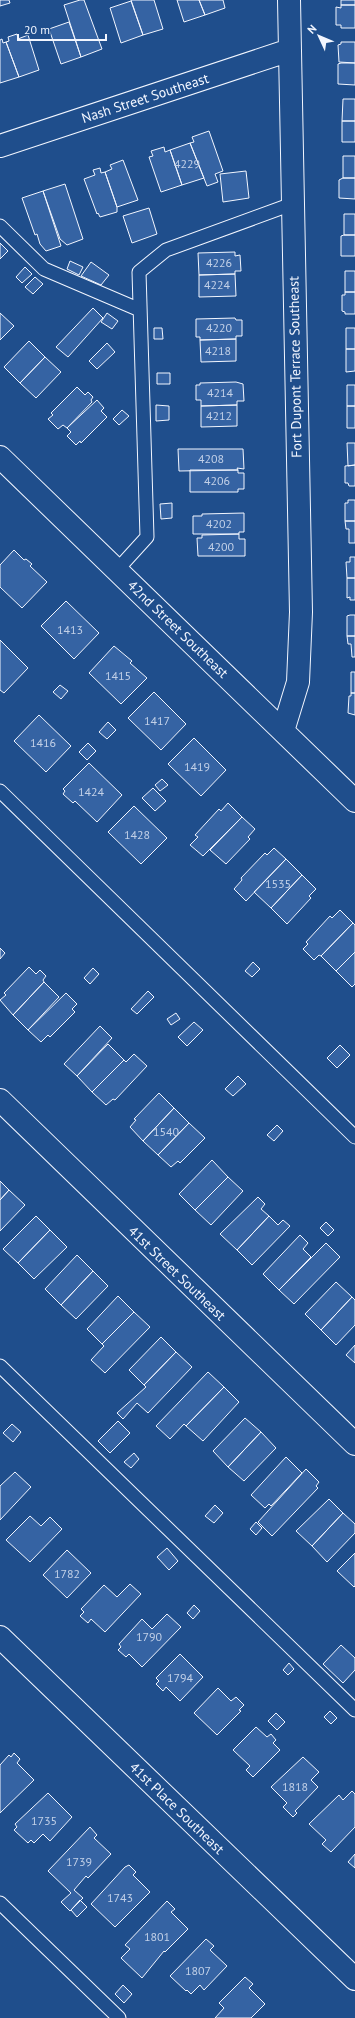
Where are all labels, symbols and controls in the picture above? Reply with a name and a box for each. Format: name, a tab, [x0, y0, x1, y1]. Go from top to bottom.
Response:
scale bar	[18, 16, 106, 42]
north arrow	[299, 16, 339, 56]
text: 20 m	[24, 22, 50, 37]
text: N	[304, 22, 319, 37]
street label: Nash Street Southeast	[79, 69, 211, 127]
house number: 4229	[174, 156, 200, 171]
house number: 4226	[206, 255, 232, 270]
street label: Fort Dupont Terrace Southeast	[284, 276, 306, 458]
house number: 4224	[204, 277, 231, 292]
house number: 4220	[206, 320, 233, 335]
house number: 4218	[205, 343, 231, 358]
house number: 4214	[207, 385, 234, 400]
house number: 4212	[206, 408, 232, 423]
house number: 4208	[198, 451, 224, 466]
house number: 4206	[204, 473, 230, 488]
house number: 4202	[206, 516, 232, 531]
house number: 4200	[208, 539, 235, 554]
street label: 42nd Street Southeast	[124, 576, 232, 682]
house number: 1413	[57, 622, 83, 637]
house number: 1415	[105, 668, 131, 683]
house number: 1417	[144, 713, 170, 728]
house number: 1416	[30, 735, 56, 750]
house number: 1419	[184, 759, 210, 774]
house number: 1424	[78, 784, 105, 799]
house number: 1428	[124, 827, 150, 842]
house number: 1535	[265, 876, 291, 891]
house number: 1540	[153, 1124, 180, 1139]
street label: 41st Street Southeast	[124, 1222, 230, 1324]
house number: 1782	[54, 1566, 80, 1581]
house number: 1790	[136, 1629, 163, 1644]
house number: 1794	[167, 1670, 194, 1685]
street label: 41st Place Southeast	[126, 1758, 228, 1858]
house number: 1818	[282, 1779, 308, 1794]
house number: 1735	[31, 1813, 57, 1828]
house number: 1739	[66, 1854, 92, 1869]
house number: 1743	[107, 1890, 133, 1905]
house number: 1801	[144, 1929, 170, 1944]
house number: 1807	[185, 1963, 211, 1978]

